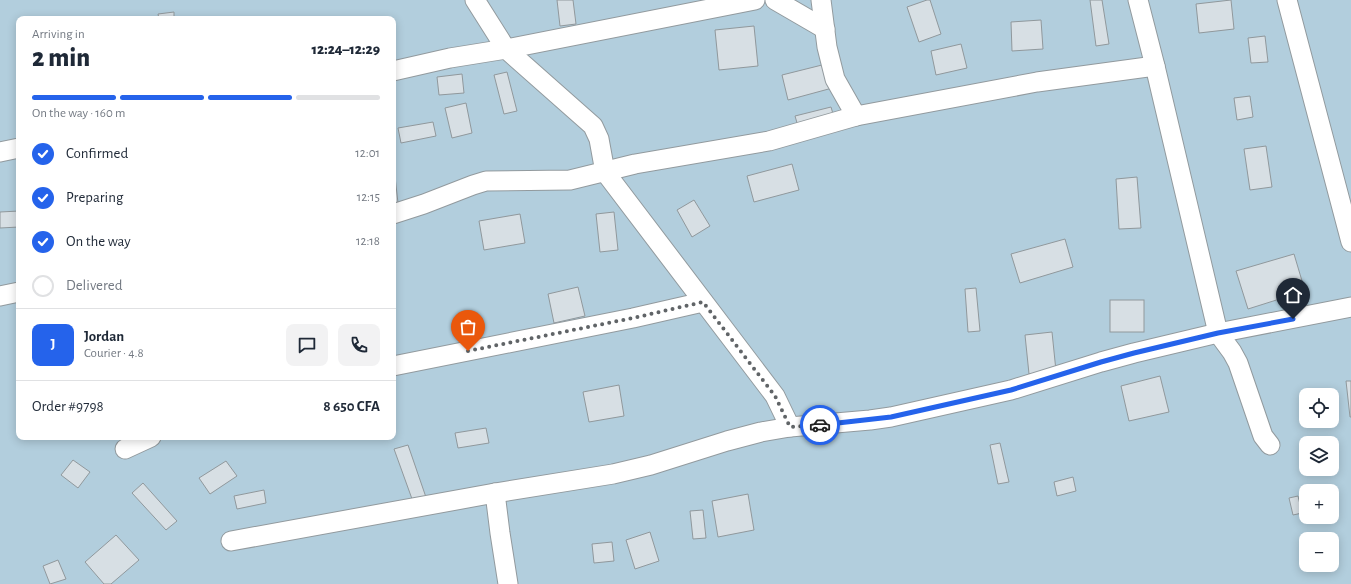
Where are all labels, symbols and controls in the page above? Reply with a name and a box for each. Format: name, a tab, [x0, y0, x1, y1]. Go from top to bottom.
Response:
text: Arriving in	[32, 28, 85, 41]
text: 12:24–12:29	[312, 42, 380, 57]
text: 2 min	[32, 45, 90, 71]
text: On the way · 160 m	[32, 107, 125, 120]
icon: check	[32, 143, 54, 165]
text: Confirmed	[66, 146, 128, 161]
text: 12:01	[355, 147, 380, 160]
icon: check	[32, 187, 54, 209]
text: Preparing	[66, 190, 123, 205]
text: 12:15	[357, 191, 380, 204]
icon: check	[32, 231, 54, 253]
text: On the way	[66, 234, 131, 249]
text: 12:18	[356, 235, 380, 248]
text: Delivered	[66, 278, 123, 293]
pin	[1276, 278, 1310, 319]
icon: home	[1282, 284, 1304, 306]
pin	[451, 310, 485, 351]
icon: bag	[457, 316, 479, 338]
button: chat	[286, 324, 328, 366]
button: phone	[338, 324, 380, 366]
text: Jordan	[84, 329, 124, 344]
text: J	[50, 337, 56, 352]
text: Courier · 4.8	[84, 347, 144, 360]
map controls	[1299, 388, 1339, 572]
button: locate	[1299, 388, 1339, 428]
text: Order #9798	[32, 399, 104, 414]
text: 8 650 CFA	[323, 399, 380, 414]
courier	[800, 405, 840, 445]
icon: car	[809, 414, 831, 436]
button: layers	[1299, 436, 1339, 476]
button: +	[1299, 484, 1339, 524]
button: −	[1299, 532, 1339, 572]

